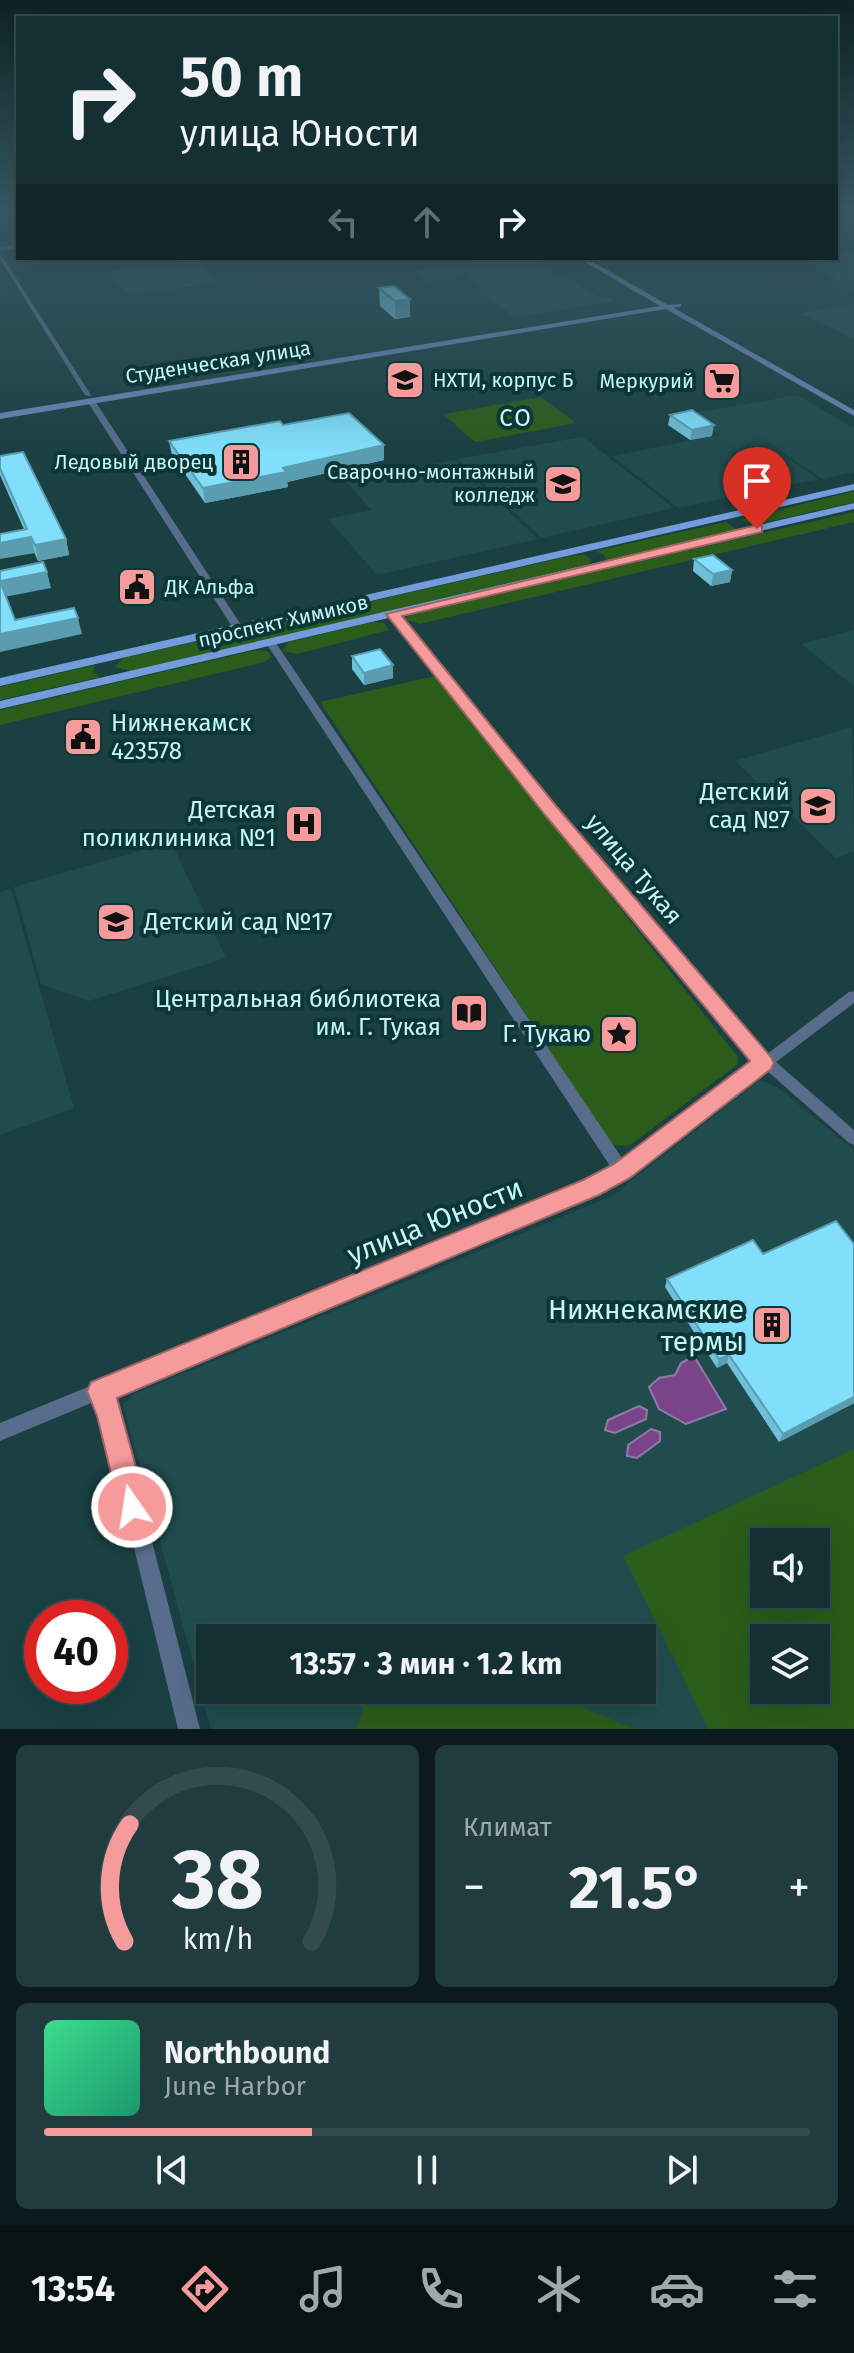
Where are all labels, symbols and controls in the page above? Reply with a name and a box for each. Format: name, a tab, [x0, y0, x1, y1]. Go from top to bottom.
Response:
text: 50 m	[180, 44, 303, 111]
icon: right	[48, 48, 152, 152]
text: улица Юности	[180, 112, 420, 156]
icon: left	[321, 200, 365, 244]
icon: ahead	[405, 200, 449, 244]
icon: right	[489, 200, 533, 244]
street label: Студенческая улица	[124, 336, 312, 388]
school or university icon: НХТИ, корпус Б	[384, 359, 426, 401]
supermarket icon: Меркурий	[701, 360, 743, 402]
place label: НХТИ, корпус Б	[433, 368, 573, 392]
place label: Меркурий	[600, 369, 694, 393]
district label: СО	[499, 404, 533, 432]
building icon: Ледовый дворец	[220, 441, 262, 483]
pin	[723, 447, 791, 529]
place label: Ледовый дворец	[55, 450, 213, 474]
icon: arrive	[735, 459, 779, 503]
place label: Сварочно-монтажный колледж	[327, 460, 535, 507]
school or university icon: Сварочно-монтажный колледж	[542, 463, 584, 505]
public building icon: ДК Альфа	[116, 566, 158, 608]
place label: ДК Альфа	[164, 575, 255, 599]
street label: проспект Химиков	[196, 590, 370, 652]
place label: Нижнекамск 423578	[111, 709, 252, 765]
public building icon: Нижнекамск 423578	[62, 716, 104, 758]
place label: Детский сад №7	[699, 778, 790, 834]
school or university icon: Детский сад №7	[797, 785, 839, 827]
place label: Детская поликлиника №1	[82, 796, 276, 852]
hospital icon: Детская поликлиника №1	[283, 803, 325, 845]
street label: улица Тукая	[580, 808, 688, 930]
school or university icon: Детский сад №17	[95, 901, 137, 943]
place label: Детский сад №17	[143, 908, 332, 936]
place label: Центральная библиотека им. Г. Тукая	[155, 985, 441, 1041]
library icon: Центральная библиотека им. Г. Тукая	[448, 992, 490, 1034]
place icon: Г. Тукаю	[598, 1013, 640, 1055]
place label: Г. Тукаю	[502, 1020, 591, 1048]
street label: улица Юности	[342, 1171, 528, 1271]
place label: Нижнекамские термы	[548, 1293, 744, 1358]
building icon: Нижнекамские термы	[751, 1304, 793, 1346]
position arrow	[90, 1465, 174, 1549]
map controls	[750, 1528, 830, 1704]
button: sound	[750, 1528, 830, 1608]
speed limit sign: 40	[24, 1600, 128, 1704]
button: layers	[750, 1624, 830, 1704]
text: 13:57 · 3 мин · 1.2 km	[290, 1646, 562, 1682]
text: Климат	[463, 1812, 552, 1843]
text: 38	[171, 1830, 263, 1930]
text: 21.5°	[569, 1852, 704, 1924]
text: −	[463, 1861, 485, 1914]
text: +	[788, 1861, 810, 1914]
text: km/h	[182, 1922, 253, 1957]
text: Northbound	[164, 2035, 330, 2071]
text: June Harbor	[164, 2071, 306, 2102]
icon: previous	[150, 2148, 194, 2192]
icon: pause	[405, 2148, 449, 2192]
icon: next	[660, 2148, 704, 2192]
icon: directions	[177, 2261, 233, 2317]
icon: music	[295, 2261, 351, 2317]
icon: phone	[413, 2261, 469, 2317]
icon: climate	[531, 2261, 587, 2317]
icon: car	[649, 2261, 705, 2317]
icon: filters	[767, 2261, 823, 2317]
text: 13:54	[31, 2267, 115, 2311]

